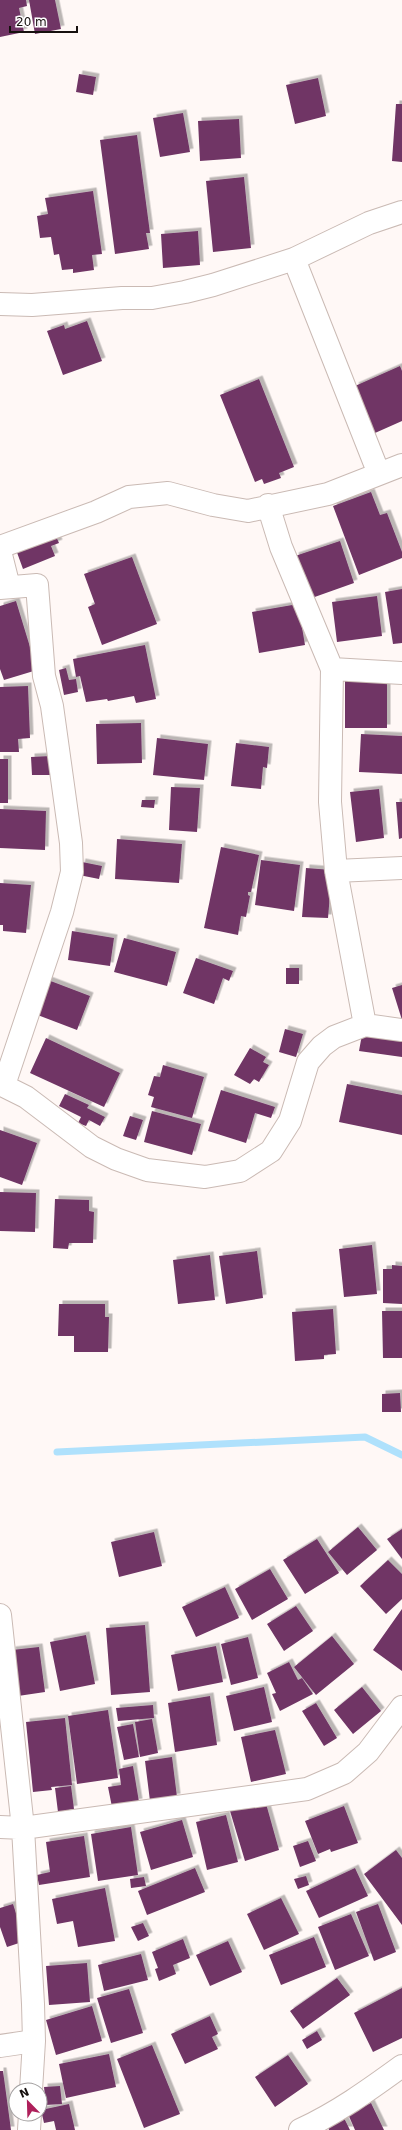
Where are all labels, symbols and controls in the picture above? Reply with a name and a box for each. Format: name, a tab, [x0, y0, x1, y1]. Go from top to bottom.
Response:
scale bar	[10, 8, 77, 34]
text: 20 m	[16, 15, 47, 29]
north arrow	[8, 2082, 48, 2122]
text: N	[18, 2085, 31, 2101]

